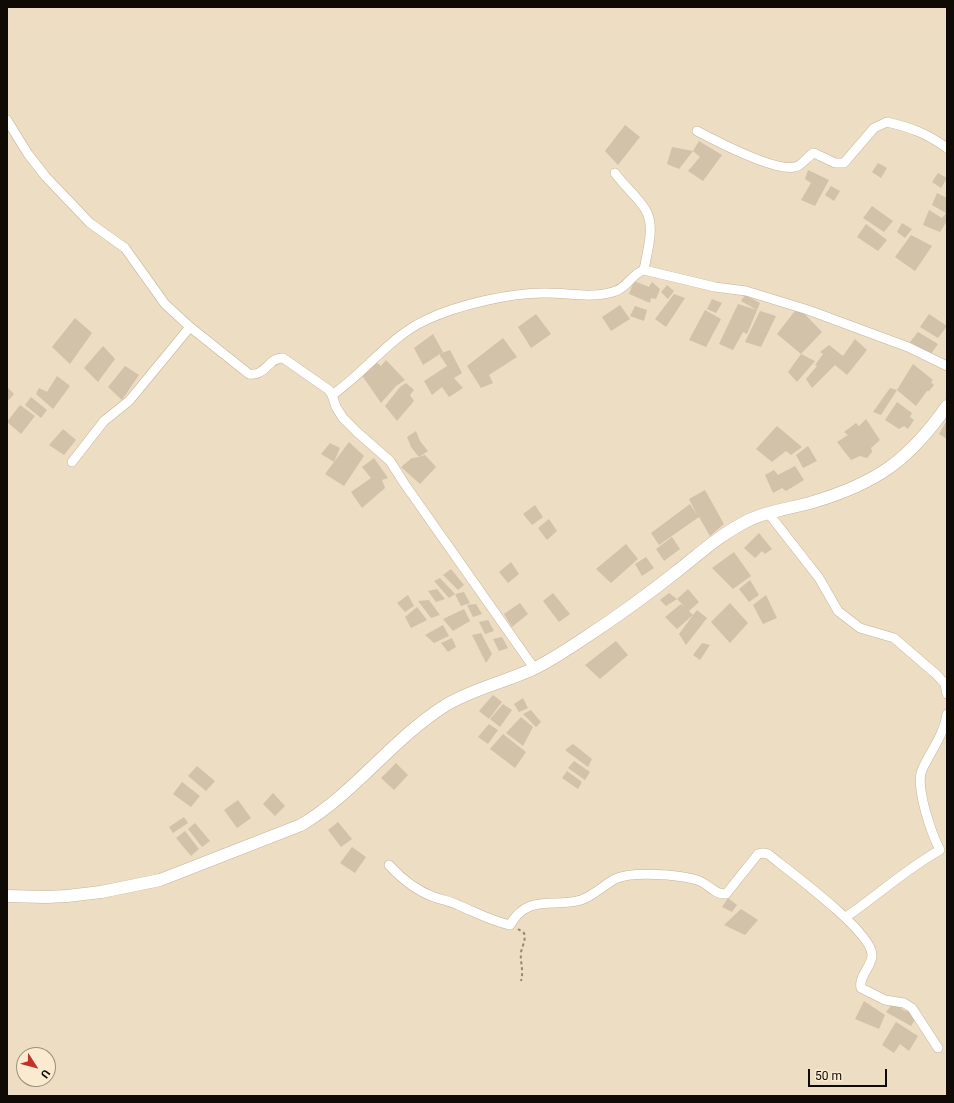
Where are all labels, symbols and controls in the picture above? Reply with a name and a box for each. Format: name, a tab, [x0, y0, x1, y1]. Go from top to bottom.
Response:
north arrow	[16, 1047, 56, 1087]
scale bar	[810, 1061, 889, 1087]
text: U	[38, 1067, 53, 1081]
text: 50 m	[815, 1069, 842, 1083]

